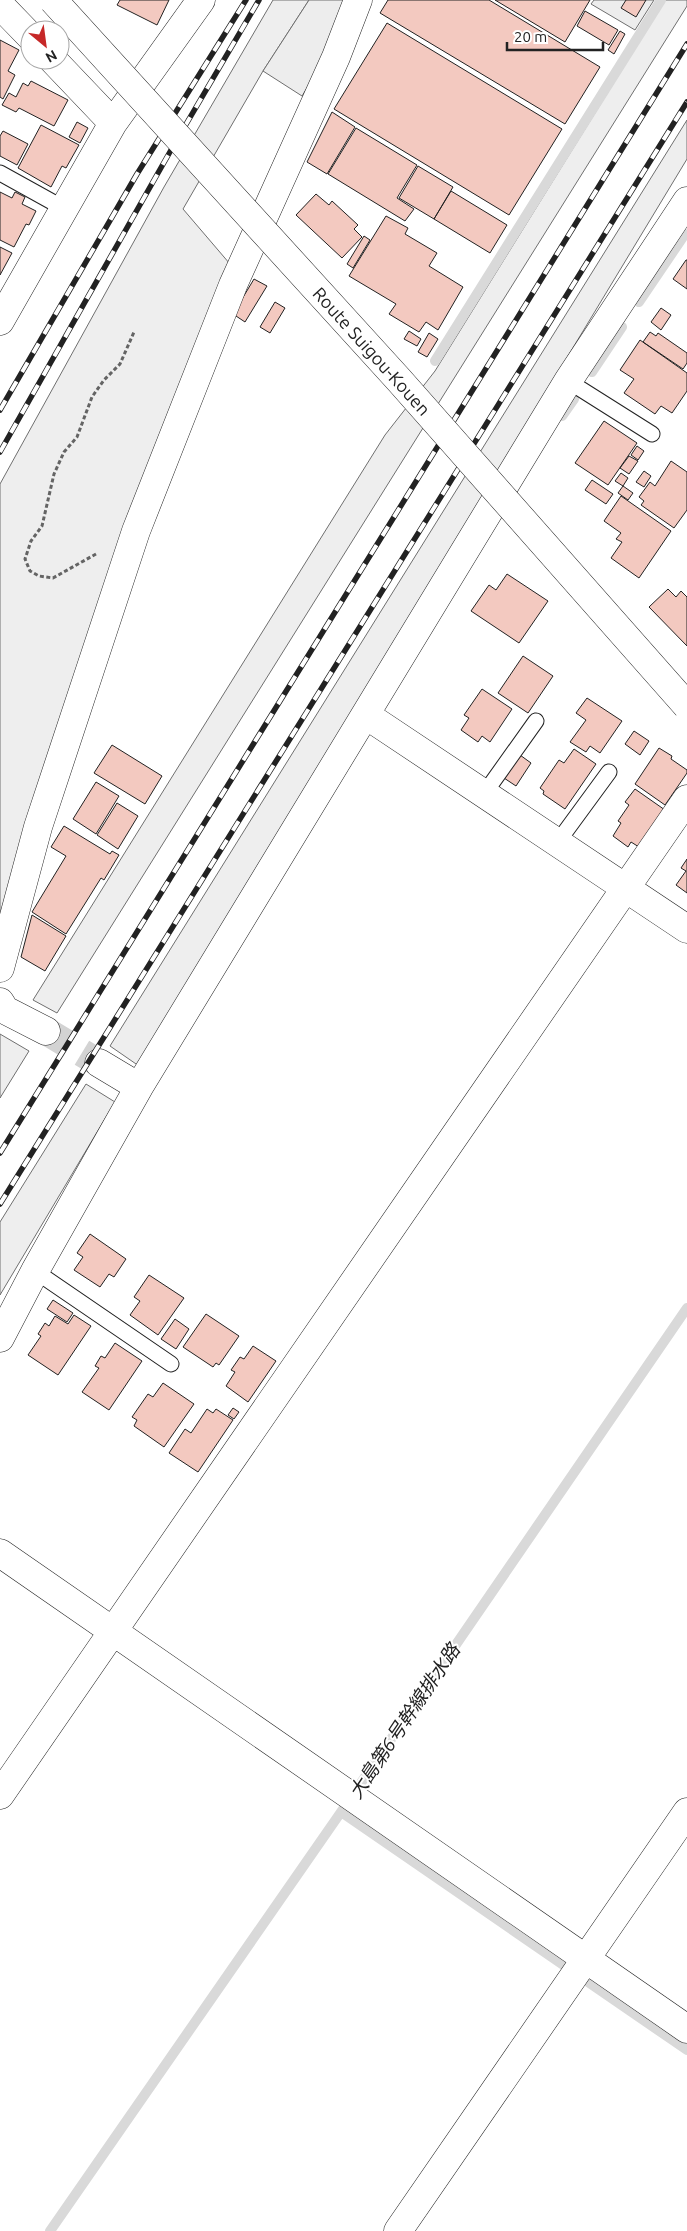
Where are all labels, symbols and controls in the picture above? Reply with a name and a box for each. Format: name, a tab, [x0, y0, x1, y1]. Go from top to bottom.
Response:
north arrow	[20, 20, 70, 70]
scale bar	[507, 20, 603, 52]
text: 20 m	[514, 28, 547, 45]
text: N	[43, 47, 60, 66]
street label: Route Suigou-Kouen	[309, 283, 435, 419]
water label: 大島第6号幹線排水路	[344, 1638, 465, 1802]

